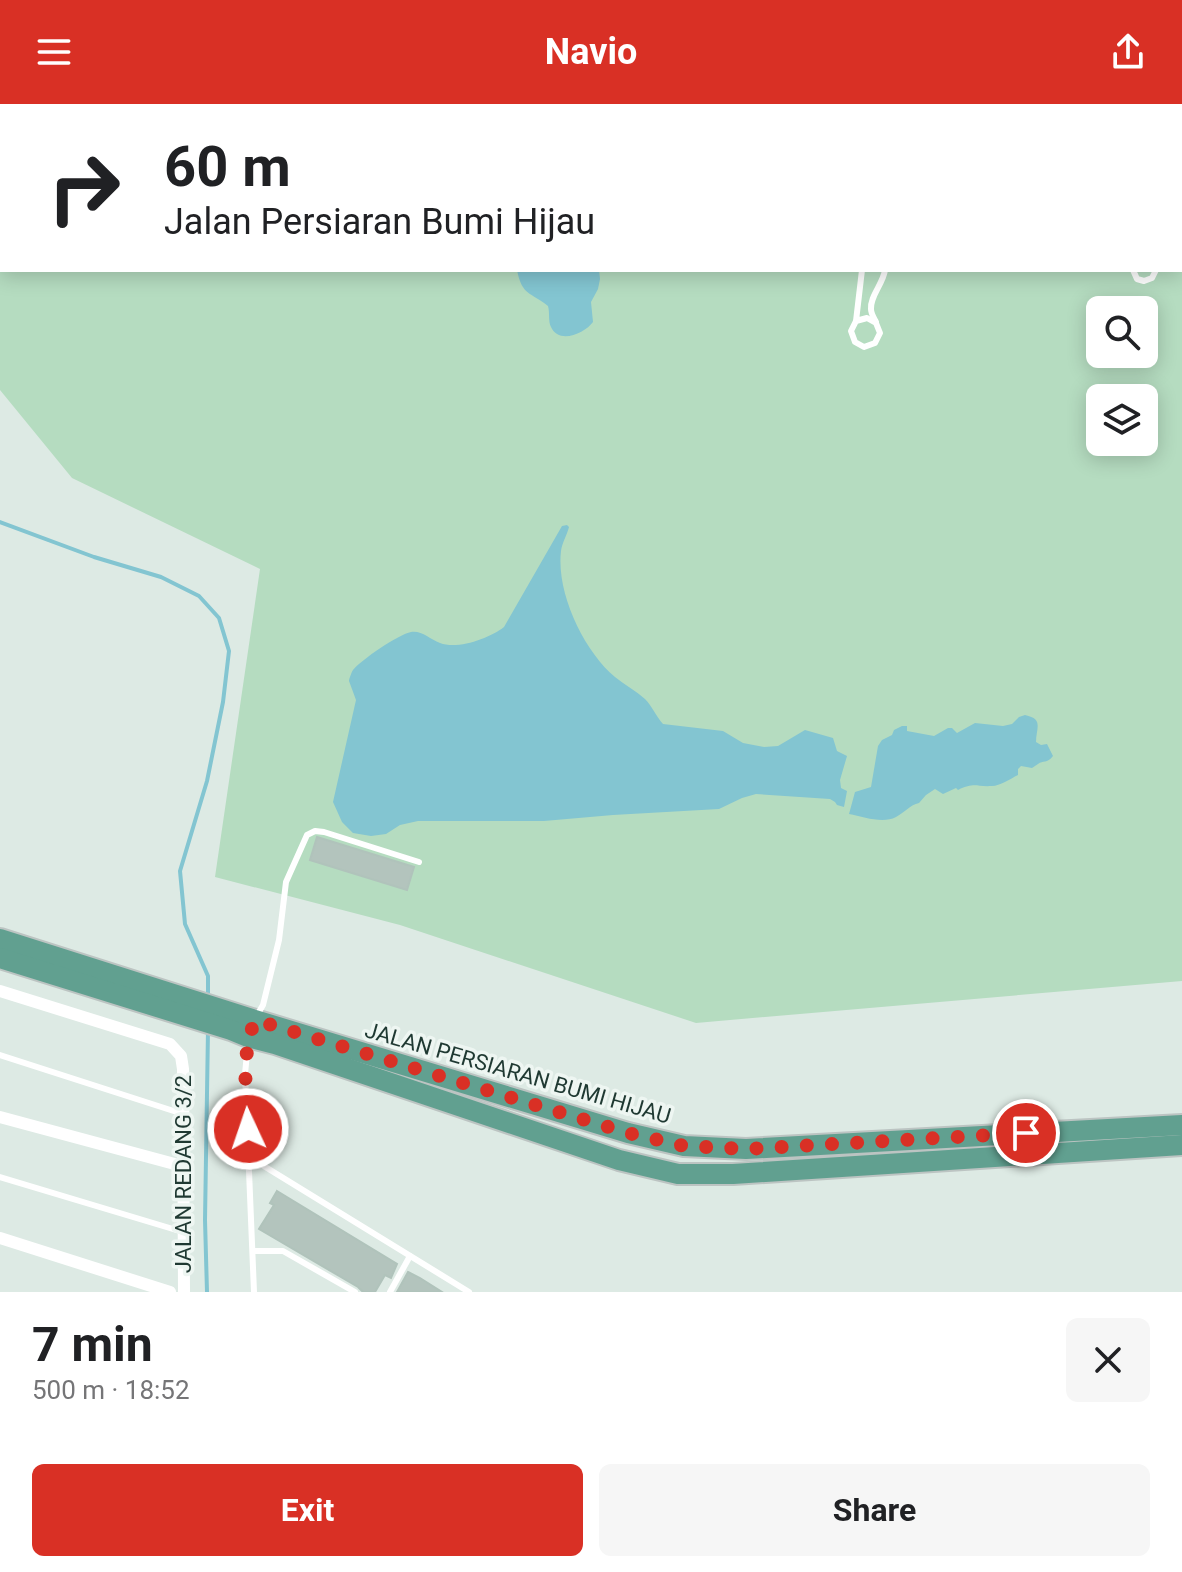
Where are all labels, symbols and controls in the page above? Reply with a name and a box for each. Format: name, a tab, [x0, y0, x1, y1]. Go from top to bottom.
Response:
icon: menu	[32, 30, 76, 74]
icon: share	[1106, 30, 1150, 74]
text: Navio	[545, 31, 637, 73]
text: 60 m	[164, 134, 291, 200]
icon: right	[32, 136, 136, 240]
text: Jalan Persiaran Bumi Hijau	[164, 201, 595, 243]
map controls	[1086, 296, 1158, 456]
button: search	[1086, 296, 1158, 368]
button: layers	[1086, 384, 1158, 456]
street label: JALAN PERSIARAN BUMI HIJAU	[362, 1017, 674, 1129]
street label: JALAN REDANG 3/2	[171, 1075, 196, 1273]
position arrow	[206, 1087, 290, 1171]
pin	[992, 1099, 1060, 1167]
icon: arrive	[1004, 1111, 1048, 1155]
text: 7 min	[32, 1316, 153, 1373]
button: close	[1066, 1318, 1150, 1402]
text: 500 m · 18:52	[32, 1375, 190, 1405]
button: Exit	[32, 1464, 583, 1556]
button: Share	[599, 1464, 1150, 1556]

